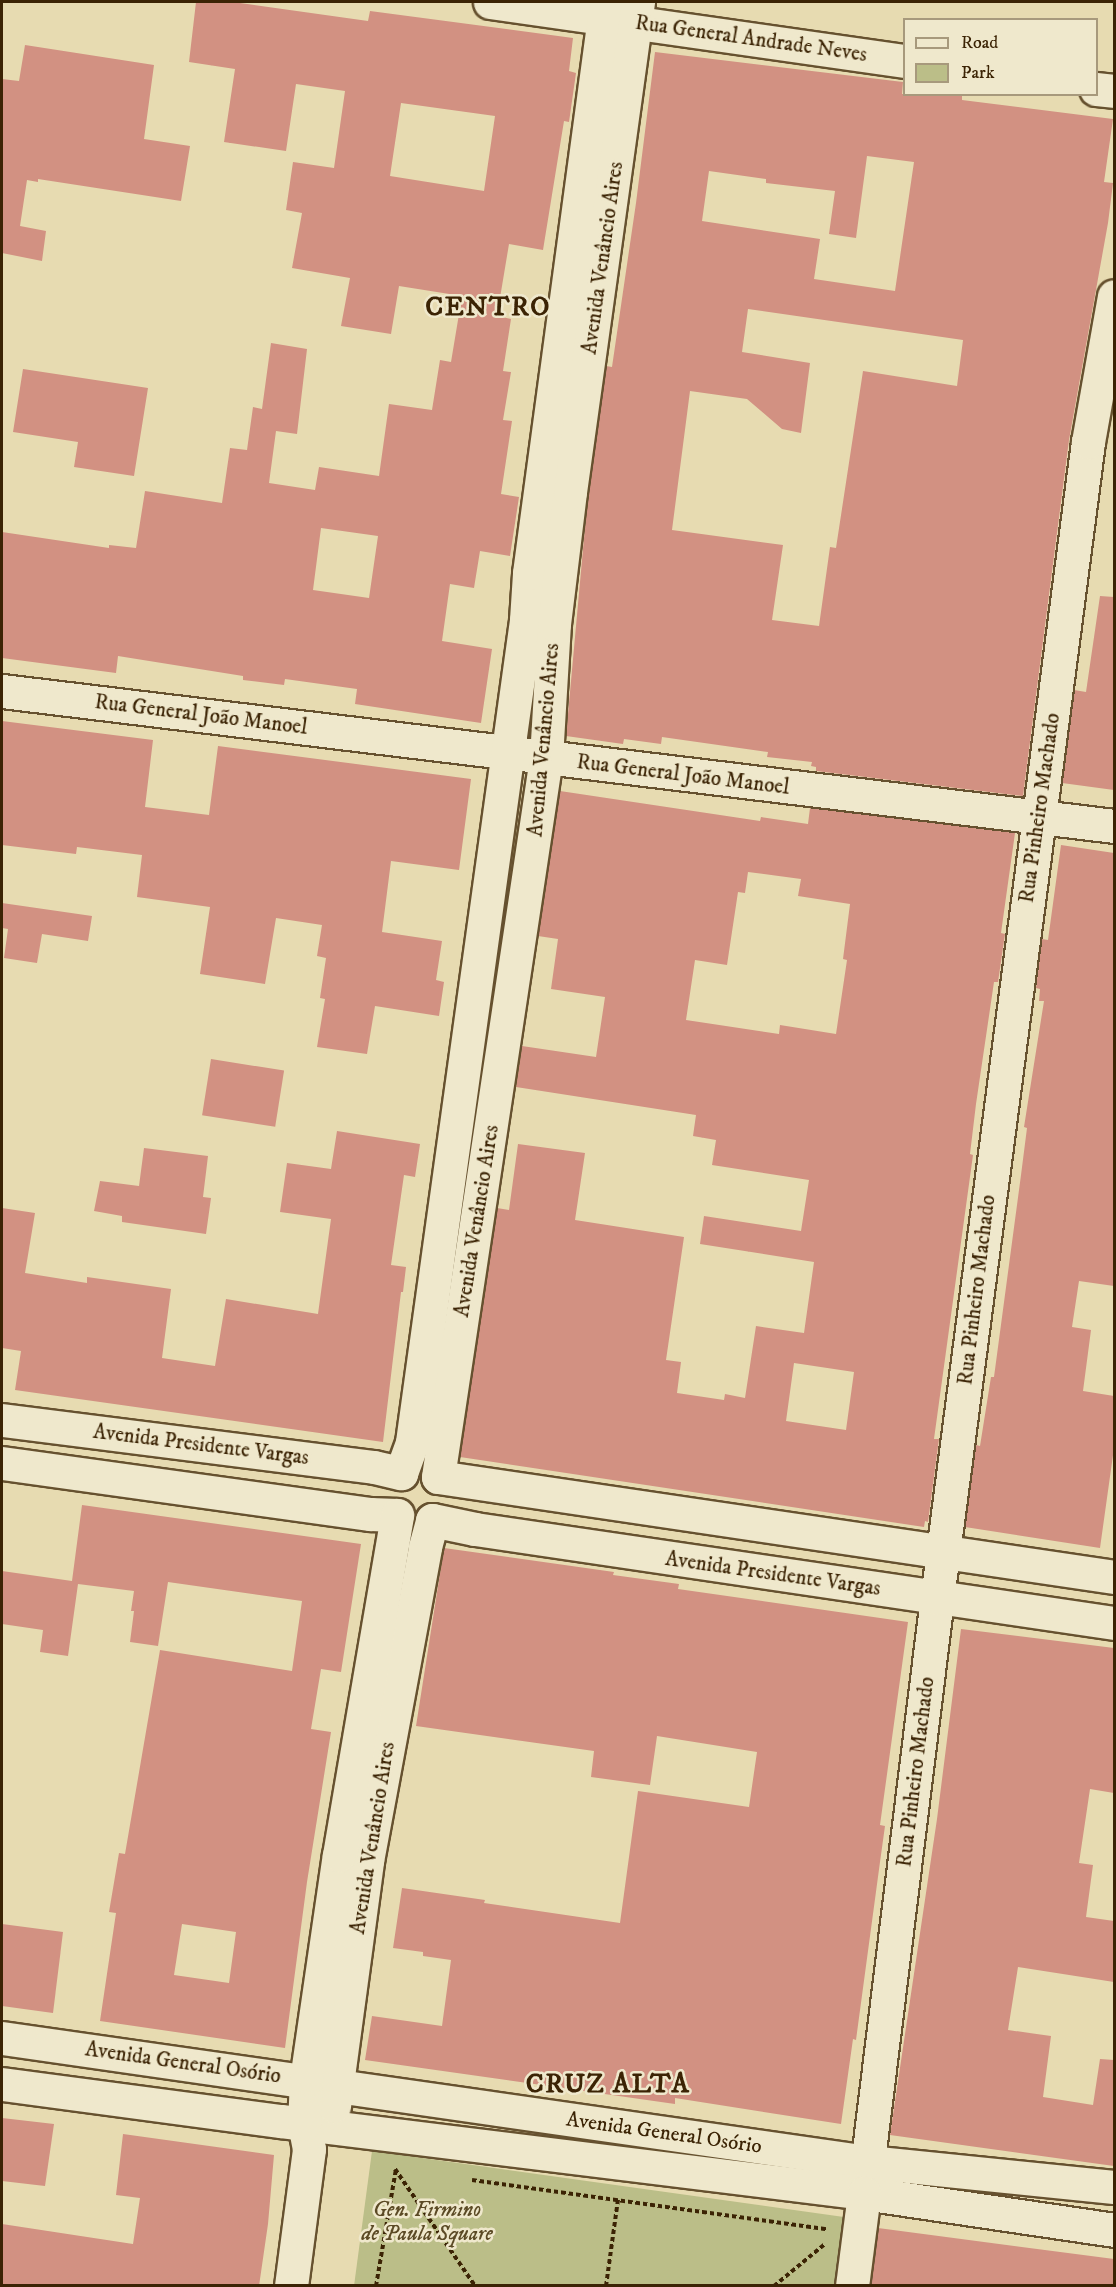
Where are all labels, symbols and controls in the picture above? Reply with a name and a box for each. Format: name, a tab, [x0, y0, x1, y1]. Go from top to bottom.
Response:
street label: Rua General Andrade Neves	[634, 10, 868, 68]
legend	[903, 18, 1098, 96]
text: Road	[961, 32, 998, 54]
text: Park	[961, 62, 995, 84]
street label: Avenida Venâncio Aires	[577, 160, 629, 356]
district label: CENTRO	[425, 292, 551, 324]
street label: Avenida Venâncio Aires	[523, 642, 565, 838]
street label: Rua General João Manoel	[93, 689, 309, 741]
street label: Rua Pinheiro Machado	[1014, 711, 1066, 905]
street label: Rua General João Manoel	[575, 749, 791, 801]
street label: Avenida Venâncio Aires	[449, 1123, 505, 1319]
street label: Rua Pinheiro Machado	[953, 1193, 1001, 1387]
street label: Avenida Presidente Vargas	[92, 1419, 310, 1471]
street label: Avenida Presidente Vargas	[664, 1546, 882, 1602]
street label: Rua Pinheiro Machado	[892, 1675, 940, 1869]
street label: Avenida Venâncio Aires	[345, 1740, 401, 1936]
street label: Avenida General Osório	[84, 2037, 282, 2089]
district label: CRUZ ALTA	[526, 2069, 690, 2101]
street label: Avenida General Osório	[565, 2107, 763, 2159]
park label: Gen. Firmino de Paula Square	[361, 2197, 493, 2247]

